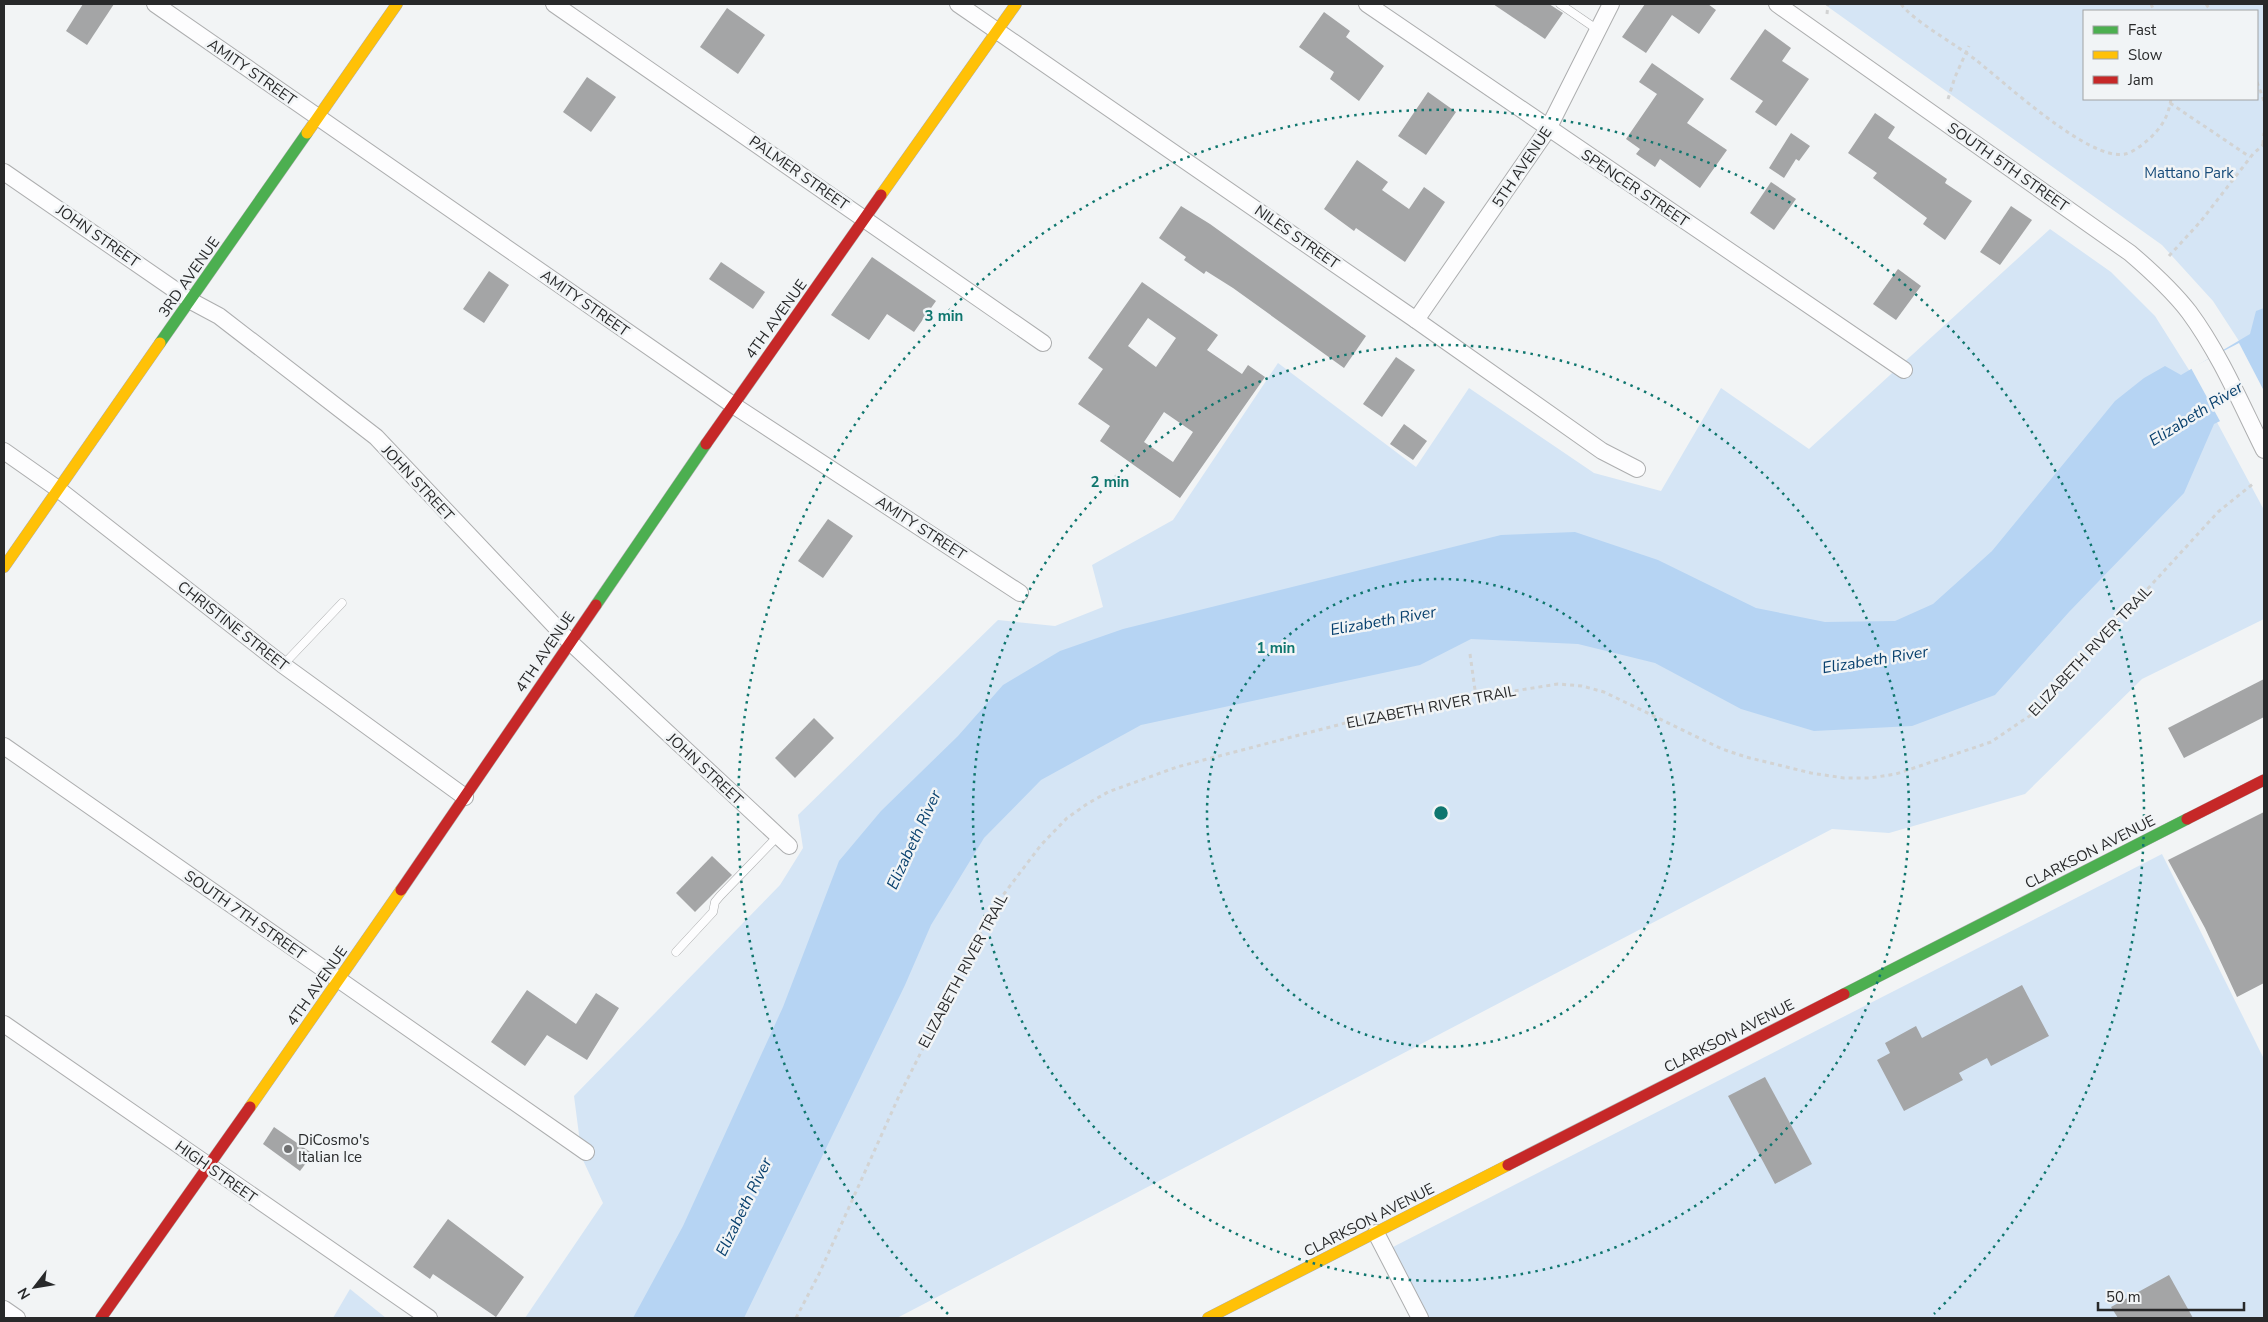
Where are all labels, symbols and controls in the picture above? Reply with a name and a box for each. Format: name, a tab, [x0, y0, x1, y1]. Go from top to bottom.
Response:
legend	[2083, 10, 2258, 100]
text: Fast	[2128, 20, 2157, 40]
street label: AMITY STREET	[204, 34, 300, 110]
text: Slow	[2128, 45, 2163, 65]
text: Jam	[2127, 70, 2154, 90]
street label: SOUTH 5TH STREET	[1943, 118, 2073, 216]
street label: 5TH AVENUE	[1488, 123, 1556, 211]
street label: PALMER STREET	[745, 131, 853, 215]
street label: SPENCER STREET	[1577, 145, 1693, 231]
park label: Mattano Park	[2144, 163, 2234, 183]
street label: JOHN STREET	[52, 199, 144, 272]
street label: NILES STREET	[1251, 200, 1343, 274]
street label: 3RD AVENUE	[154, 233, 224, 321]
street label: AMITY STREET	[537, 265, 633, 341]
street label: 4TH AVENUE	[740, 275, 812, 363]
text: 3 min	[925, 306, 963, 326]
water label: Elizabeth River	[2145, 376, 2248, 452]
street label: JOHN STREET	[377, 440, 458, 525]
text: 2 min	[1091, 472, 1129, 492]
street label: AMITY STREET	[872, 491, 970, 565]
street label: CHRISTINE STREET	[174, 576, 292, 676]
street label: ELIZABETH RIVER TRAIL	[2024, 581, 2156, 721]
water label: Elizabeth River	[1328, 601, 1439, 641]
street label: 4TH AVENUE	[511, 608, 579, 696]
text: 1 min	[1257, 638, 1295, 658]
water label: Elizabeth River	[1820, 641, 1931, 679]
street label: ELIZABETH RIVER TRAIL	[1345, 681, 1517, 733]
street label: JOHN STREET	[662, 728, 747, 809]
water label: Elizabeth River	[881, 786, 947, 893]
centre of rings	[1432, 804, 1450, 822]
street label: CLARKSON AVENUE	[2022, 811, 2158, 893]
street label: SOUTH 7TH STREET	[180, 866, 310, 964]
street label: ELIZABETH RIVER TRAIL	[914, 890, 1012, 1052]
street label: 4TH AVENUE	[282, 942, 352, 1030]
street label: CLARKSON AVENUE	[1661, 995, 1797, 1077]
place label: DiCosmo's Italian Ice	[298, 1130, 369, 1167]
street label: HIGH STREET	[171, 1136, 261, 1208]
marker: DiCosmo's Italian Ice	[282, 1143, 294, 1155]
water label: Elizabeth River	[711, 1153, 778, 1260]
street label: CLARKSON AVENUE	[1301, 1179, 1437, 1261]
north arrow	[10, 1262, 60, 1312]
scale bar	[2098, 1280, 2244, 1312]
text: N	[13, 1284, 35, 1303]
text: 50 m	[2106, 1287, 2141, 1307]

